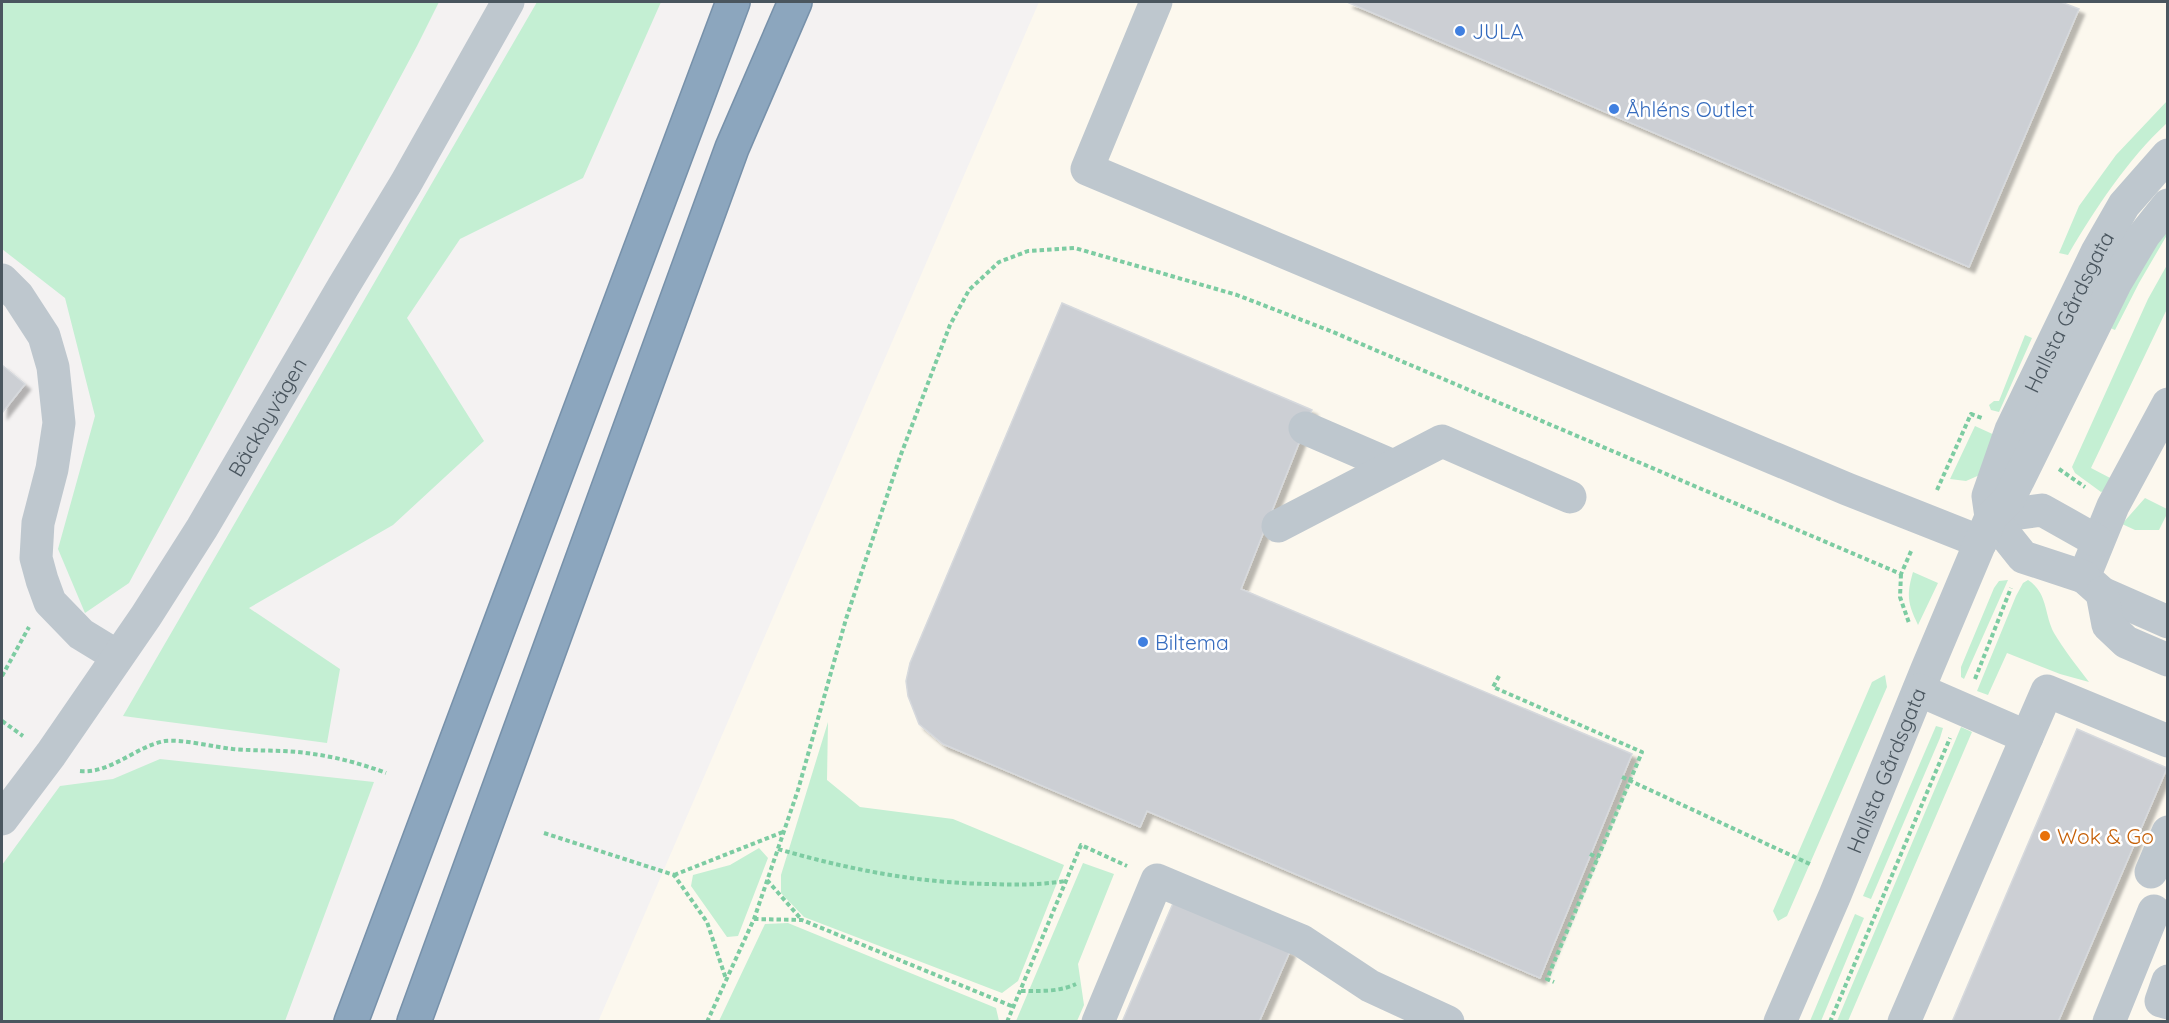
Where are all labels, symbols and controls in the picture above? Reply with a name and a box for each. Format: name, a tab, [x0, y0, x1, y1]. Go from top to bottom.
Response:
place label: JULA	[1472, 18, 1524, 44]
marker: JULA	[1453, 24, 1467, 38]
place label: Åhléns Outlet	[1626, 96, 1755, 122]
marker: Åhléns Outlet	[1607, 102, 1621, 116]
street label: Hallsta Gårdsgata	[2018, 226, 2119, 397]
street label: Bäckbyvägen	[222, 353, 312, 481]
place label: Biltema	[1155, 629, 1229, 655]
marker: Biltema	[1136, 635, 1150, 649]
street label: Hallsta Gårdsgata	[1840, 684, 1931, 857]
place label: Wok & Go	[2057, 823, 2154, 849]
marker: Wok & Go	[2038, 829, 2052, 843]

